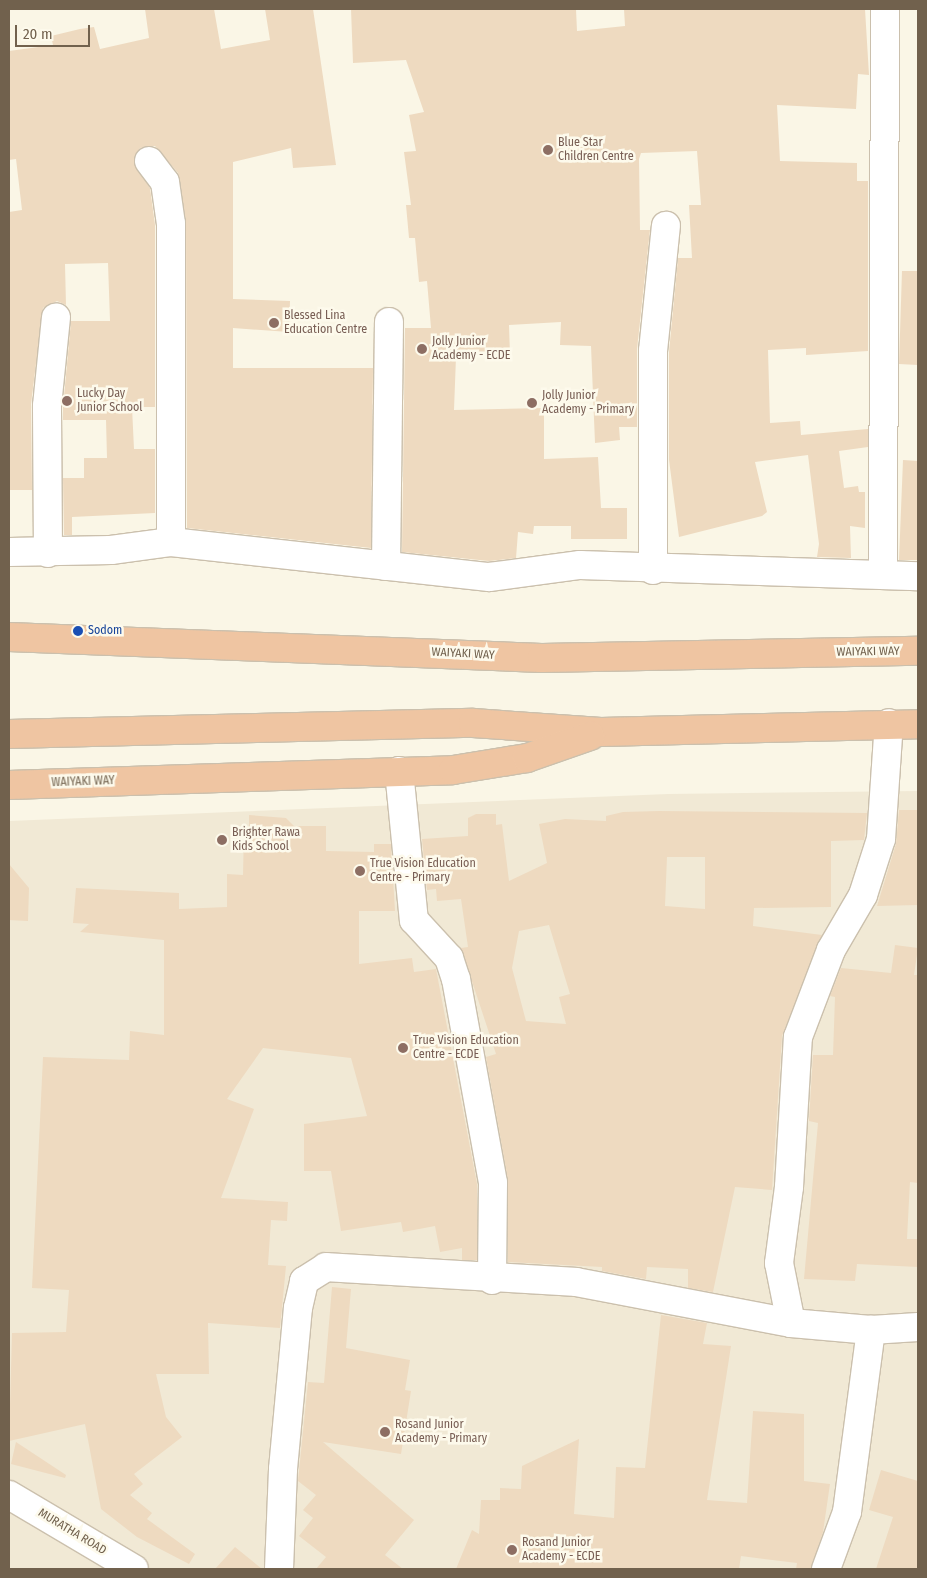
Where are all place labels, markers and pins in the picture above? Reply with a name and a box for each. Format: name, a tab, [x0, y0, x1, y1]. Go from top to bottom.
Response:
place label: Blue Star Children Centre	[558, 136, 634, 164]
marker: Blue Star Children Centre	[542, 144, 554, 156]
place label: Blessed Lina Education Centre	[284, 309, 367, 337]
marker: Blessed Lina Education Centre	[268, 317, 280, 329]
place label: Jolly Junior Academy - ECDE	[432, 335, 510, 363]
marker: Jolly Junior Academy - ECDE	[416, 343, 428, 355]
place label: Lucky Day Junior School	[77, 387, 142, 415]
place label: Jolly Junior Academy - Primary	[542, 389, 634, 417]
marker: Lucky Day Junior School	[61, 395, 73, 407]
marker: Jolly Junior Academy - Primary	[526, 397, 538, 409]
place label: Sodom	[88, 624, 122, 638]
marker: Sodom	[72, 625, 84, 637]
place label: Brighter Rawa Kids School	[232, 826, 300, 854]
marker: Brighter Rawa Kids School	[216, 834, 228, 846]
place label: True Vision Education Centre - Primary	[370, 857, 476, 885]
marker: True Vision Education Centre - Primary	[354, 865, 366, 877]
place label: True Vision Education Centre - ECDE	[413, 1034, 519, 1062]
marker: True Vision Education Centre - ECDE	[397, 1042, 409, 1054]
place label: Rosand Junior Academy - Primary	[395, 1418, 487, 1446]
marker: Rosand Junior Academy - Primary	[379, 1426, 391, 1438]
place label: Rosand Junior Academy - ECDE	[522, 1536, 600, 1564]
marker: Rosand Junior Academy - ECDE	[506, 1544, 518, 1556]

